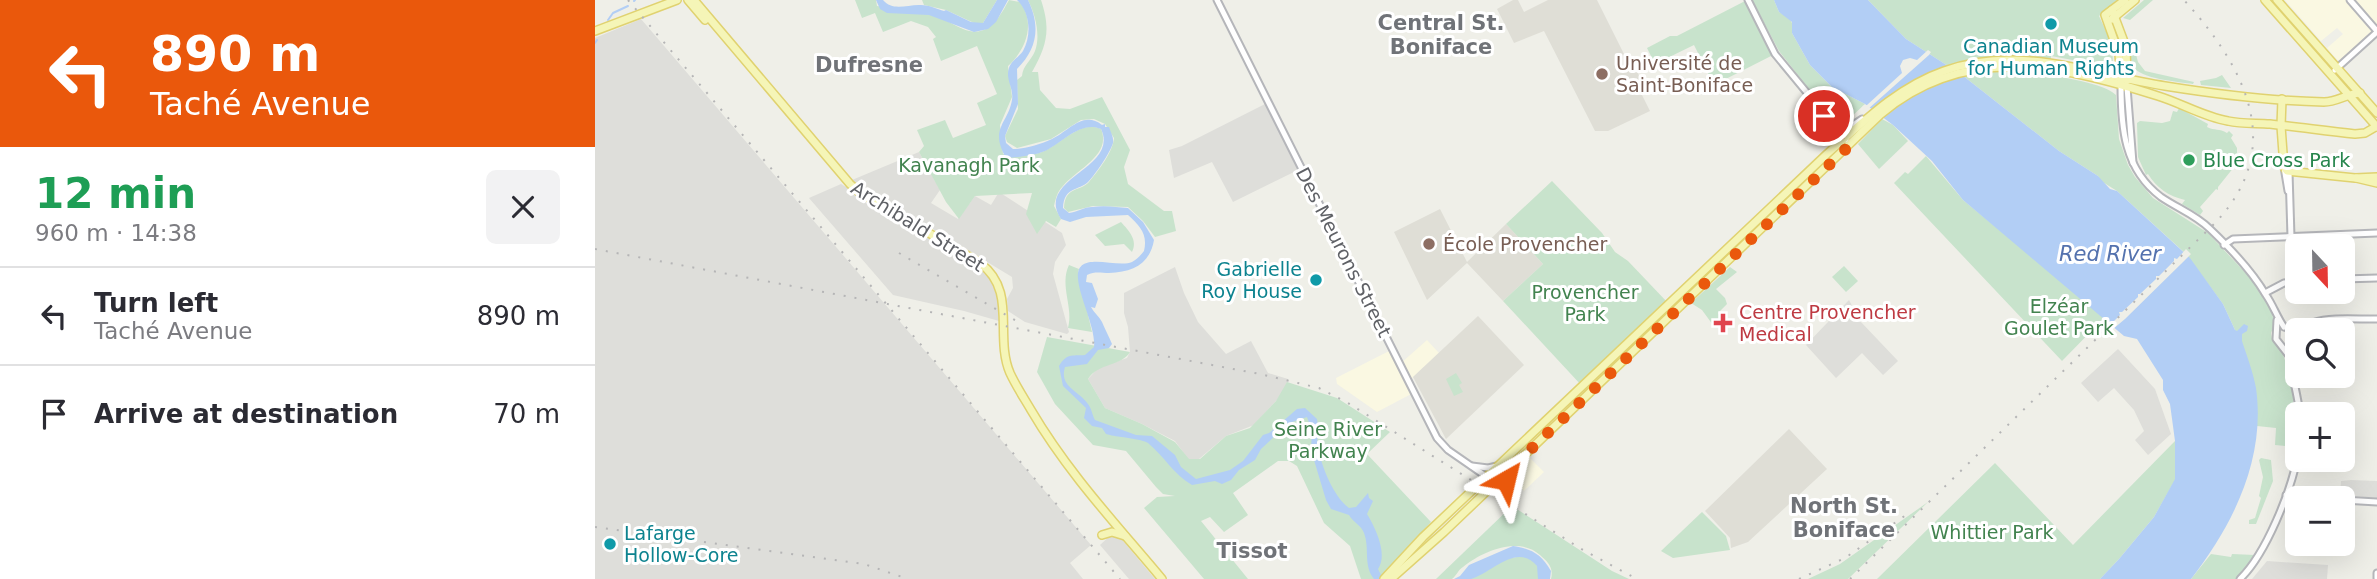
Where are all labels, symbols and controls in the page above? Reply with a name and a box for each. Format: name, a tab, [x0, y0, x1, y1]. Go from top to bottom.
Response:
district label: Central St. Boniface	[1378, 11, 1504, 59]
marker: Canadian Museum for Human Rights	[2043, 16, 2059, 32]
text: 890 m	[150, 26, 320, 83]
icon: left	[35, 28, 126, 119]
place label: Canadian Museum for Human Rights	[1963, 35, 2139, 79]
place label: Université de Saint-Boniface	[1616, 52, 1753, 96]
district label: Dufresne	[815, 53, 923, 77]
marker: Université de Saint-Boniface	[1594, 66, 1610, 82]
text: Taché Avenue	[150, 85, 370, 123]
pin	[1794, 86, 1854, 146]
icon: arrive	[1805, 97, 1843, 135]
place label: Blue Cross Park	[2203, 149, 2350, 171]
marker: Blue Cross Park	[2181, 152, 2197, 168]
park label: Kavanagh Park	[898, 154, 1040, 176]
street label: Des Meurons Street	[1292, 164, 1396, 340]
text: 12 min	[35, 169, 196, 218]
button: close	[486, 170, 560, 244]
street label: Archibald Street	[847, 176, 989, 276]
text: 960 m · 14:38	[35, 220, 197, 246]
place label: École Provencher	[1443, 233, 1607, 255]
north arrow	[2285, 234, 2355, 304]
map controls	[2285, 234, 2355, 556]
marker: École Provencher	[1421, 236, 1437, 252]
water label: Red River	[2059, 242, 2162, 266]
place label: Gabrielle Roy House	[1201, 258, 1302, 302]
marker: Gabrielle Roy House	[1308, 272, 1324, 288]
park label: Provencher Park	[1531, 281, 1639, 325]
text: Turn left	[94, 288, 218, 318]
park label: Elzéar Goulet Park	[2004, 295, 2114, 339]
icon: left	[35, 297, 73, 335]
text: 890 m	[477, 301, 560, 331]
place label: Centre Provencher Medical	[1739, 301, 1916, 345]
marker: Centre Provencher Medical	[1713, 313, 1733, 333]
text: Taché Avenue	[94, 318, 252, 344]
button: search	[2285, 318, 2355, 388]
icon: arrive	[35, 395, 73, 433]
text: Arrive at destination	[94, 399, 398, 429]
text: 70 m	[493, 399, 560, 429]
button: +	[2285, 402, 2355, 472]
park label: Seine River Parkway	[1274, 418, 1382, 462]
position arrow	[1469, 443, 1543, 517]
button: −	[2285, 486, 2355, 556]
district label: North St. Boniface	[1790, 494, 1898, 542]
park label: Whittier Park	[1931, 521, 2053, 543]
place label: Lafarge Hollow-Core	[624, 522, 738, 566]
marker: Lafarge Hollow-Core	[602, 536, 618, 552]
district label: Tissot	[1217, 539, 1288, 563]

